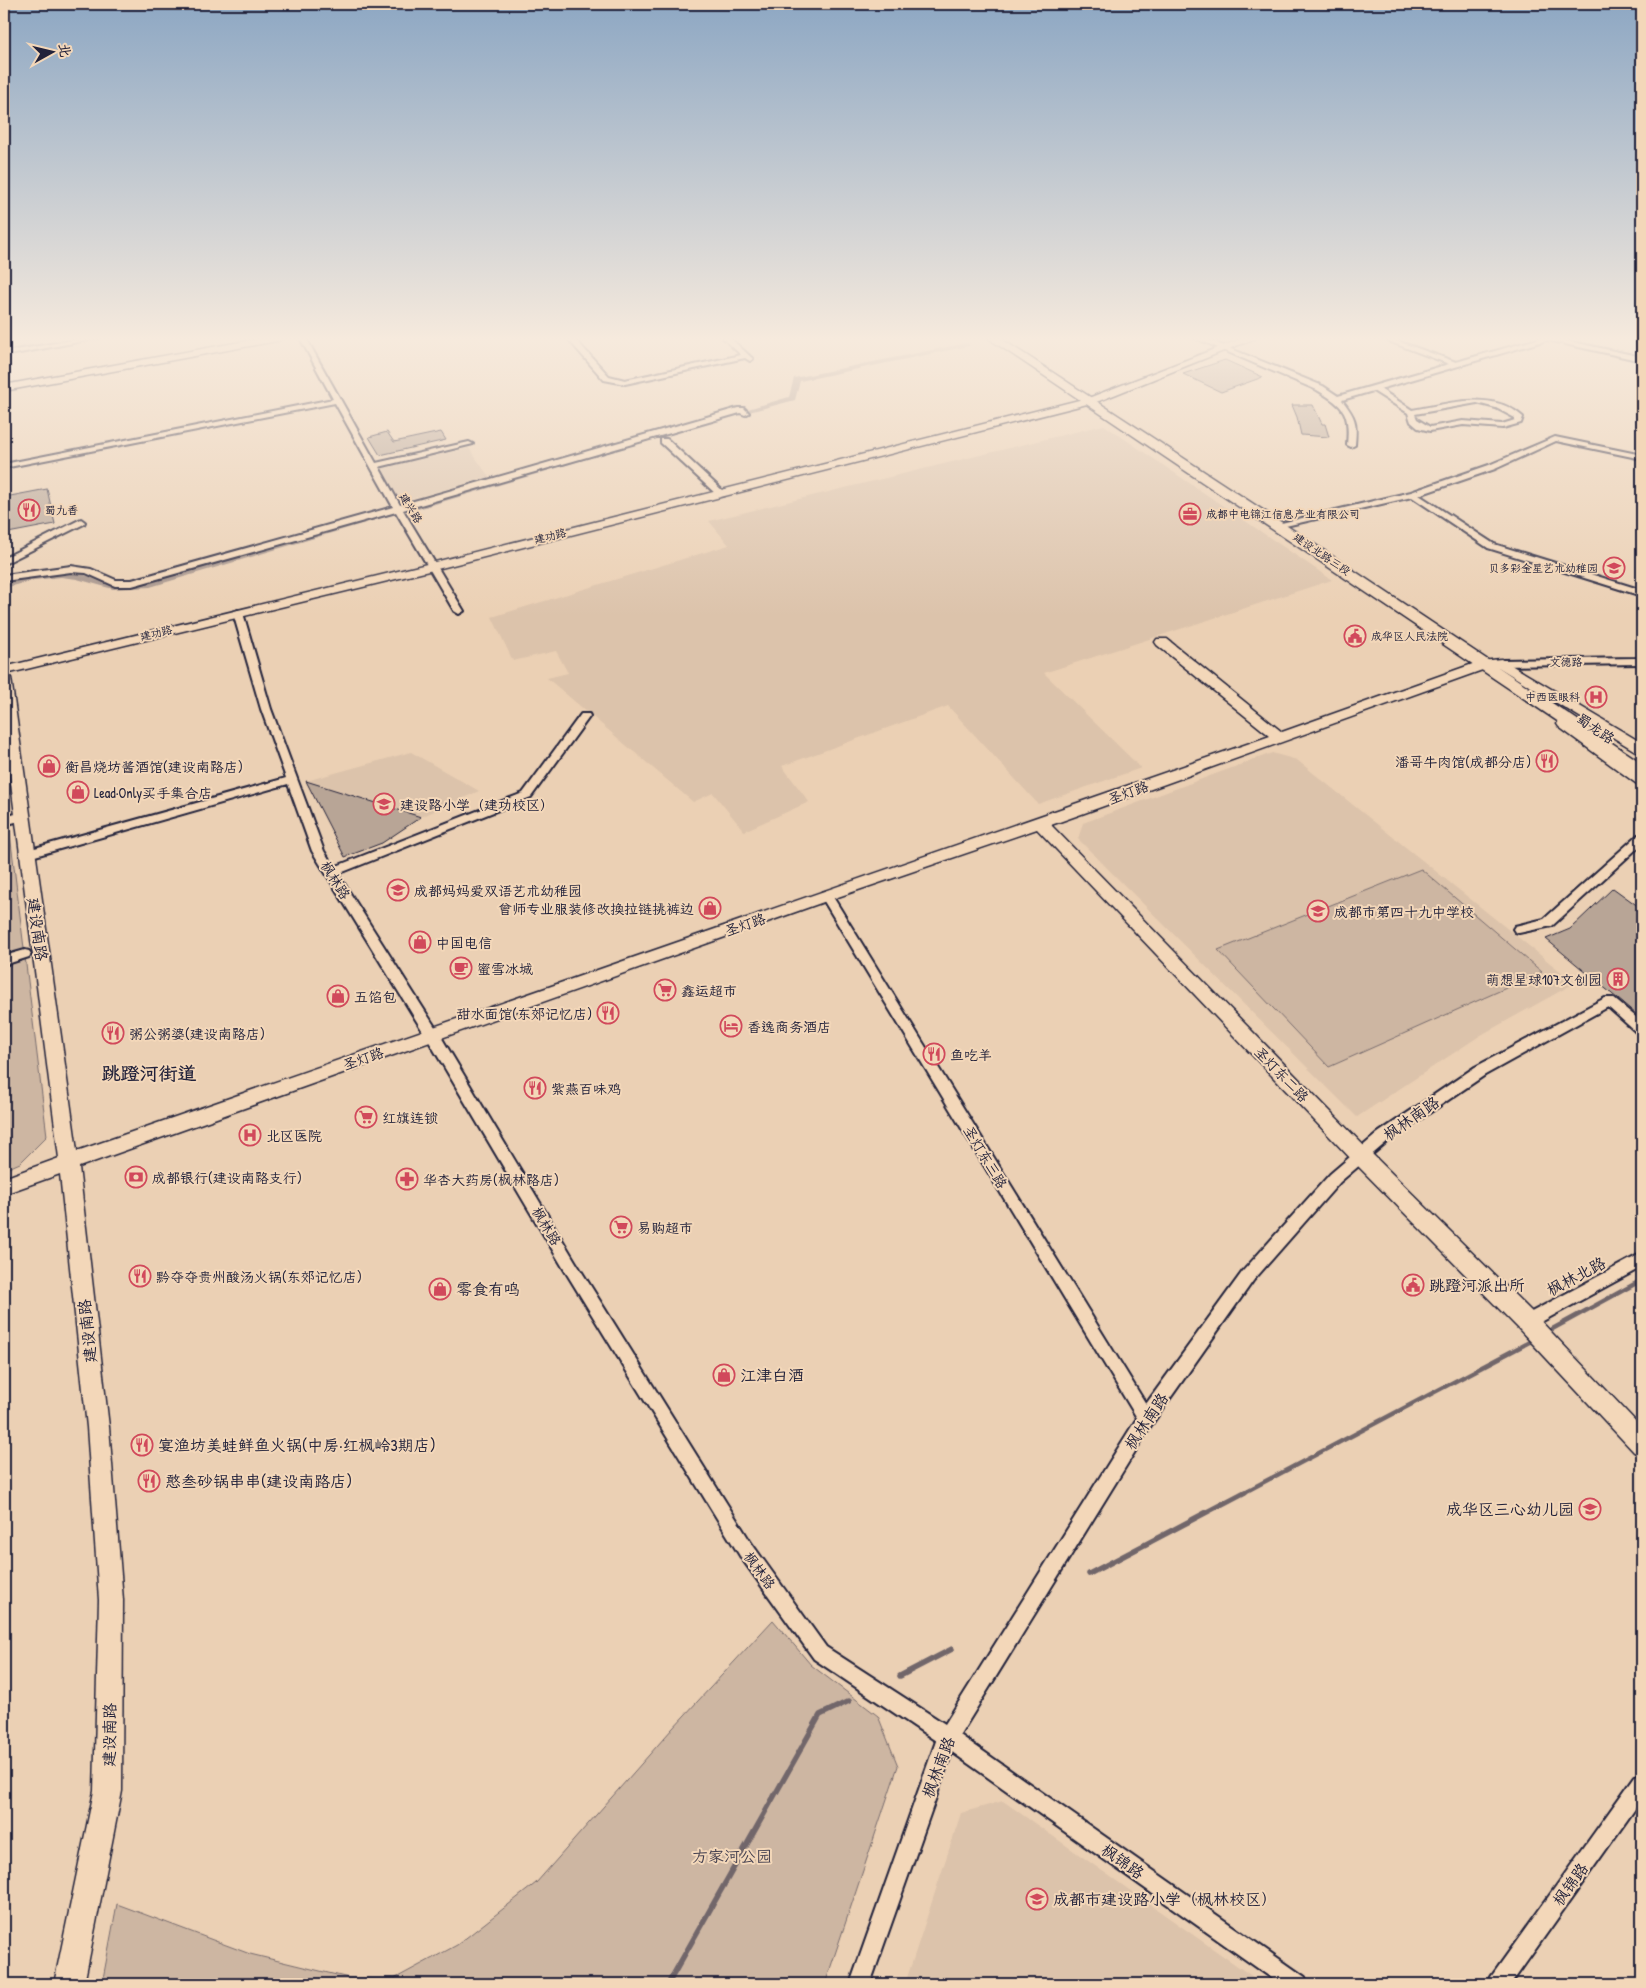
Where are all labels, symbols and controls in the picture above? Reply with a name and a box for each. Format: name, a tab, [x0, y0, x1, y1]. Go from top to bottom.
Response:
north arrow	[28, 28, 78, 78]
text: 北	[55, 42, 76, 58]
street label: 建兴路	[397, 490, 425, 526]
restaurant icon: 蜀九香	[17, 498, 41, 522]
office icon: 成都中电锦江信息产业有限公司	[1178, 502, 1202, 526]
place label: 蜀九香	[45, 503, 78, 517]
place label: 成都中电锦江信息产业有限公司	[1206, 507, 1360, 521]
street label: 建功路	[532, 525, 568, 547]
street label: 建设北路三段	[1291, 530, 1353, 578]
school or university icon: 贝多彩金星艺术幼稚园	[1602, 556, 1626, 580]
place label: 贝多彩金星艺术幼稚园	[1488, 561, 1598, 575]
street label: 建功路	[138, 622, 174, 644]
public building icon: 成华区人民法院	[1343, 624, 1367, 648]
place label: 成华区人民法院	[1371, 629, 1448, 643]
street label: 文德路	[1549, 655, 1583, 669]
hospital icon: 中西医眼科	[1584, 685, 1608, 709]
place label: 中西医眼科	[1525, 690, 1580, 704]
street label: 蜀龙路	[1573, 708, 1619, 748]
restaurant icon: 潘哥牛肉馆(成都分店)	[1535, 749, 1559, 773]
place label: 潘哥牛肉馆(成都分店)	[1395, 752, 1531, 771]
shop icon: 衡昌烧坊酱酒馆(建设南路店)	[37, 754, 61, 778]
place label: 衡昌烧坊酱酒馆(建设南路店)	[65, 757, 243, 776]
street label: 圣灯路	[1105, 776, 1151, 808]
shop icon: Lead·Only买手集合店	[66, 780, 90, 804]
place label: Lead·Only买手集合店	[94, 783, 212, 803]
school or university icon: 建设路小学（建功校区）	[372, 792, 396, 816]
place label: 建设路小学（建功校区）	[400, 795, 554, 814]
street label: 枫林路	[317, 857, 355, 903]
school or university icon: 成都妈妈爱双语艺术幼稚园	[386, 878, 410, 902]
place label: 成都妈妈爱双语艺术幼稚园	[414, 881, 582, 900]
street label: 建设南路	[23, 896, 53, 962]
shop icon: 曾师专业服装修改换拉链挑裤边	[698, 896, 722, 920]
place label: 曾师专业服装修改换拉链挑裤边	[498, 899, 694, 918]
school or university icon: 成都市第四十九中学校	[1306, 899, 1330, 923]
place label: 成都市第四十九中学校	[1334, 902, 1474, 921]
street label: 圣灯路	[722, 908, 768, 940]
shop icon: 中国电信	[408, 930, 432, 954]
place label: 中国电信	[436, 933, 492, 952]
cafe icon: 蜜雪冰城	[449, 956, 473, 980]
place label: 蜜雪冰城	[477, 959, 533, 978]
building icon: 萌想星球107文创园	[1606, 967, 1630, 991]
place label: 萌想星球107文创园	[1486, 970, 1602, 989]
supermarket icon: 鑫运超市	[653, 978, 677, 1002]
place label: 鑫运超市	[681, 981, 737, 1000]
shop icon: 五馅包	[326, 984, 350, 1008]
place label: 五馅包	[354, 987, 396, 1006]
restaurant icon: 甜水面馆(东郊记忆店)	[596, 1001, 620, 1025]
place label: 甜水面馆(东郊记忆店)	[456, 1004, 592, 1023]
hotel icon: 香逸商务酒店	[719, 1014, 743, 1038]
place label: 香逸商务酒店	[747, 1017, 831, 1036]
restaurant icon: 粥公粥婆(建设南路店)	[101, 1021, 125, 1045]
place label: 粥公粥婆(建设南路店)	[129, 1024, 265, 1043]
street label: 圣灯路	[340, 1042, 386, 1074]
restaurant icon: 鱼吃羊	[922, 1042, 946, 1066]
street label: 圣灯东二路	[1251, 1042, 1313, 1106]
place label: 鱼吃羊	[950, 1045, 992, 1064]
district label: 跳蹬河街道	[101, 1060, 197, 1086]
restaurant icon: 紫燕百味鸡	[523, 1076, 547, 1100]
place label: 紫燕百味鸡	[551, 1079, 621, 1098]
street label: 枫林南路	[1378, 1091, 1444, 1145]
supermarket icon: 红旗连锁	[354, 1105, 378, 1129]
place label: 红旗连锁	[382, 1108, 438, 1127]
street label: 圣灯东三路	[960, 1122, 1012, 1192]
hospital icon: 北区医院	[238, 1123, 262, 1147]
place label: 北区医院	[266, 1126, 322, 1145]
bank icon: 成都银行(建设南路支行)	[124, 1165, 148, 1189]
pharmacy icon: 华杏大药房(枫林路店)	[395, 1167, 419, 1191]
place label: 成都银行(建设南路支行)	[152, 1168, 302, 1187]
place label: 华杏大药房(枫林路店)	[423, 1170, 559, 1189]
street label: 枫林路	[528, 1203, 566, 1249]
supermarket icon: 易购超市	[609, 1215, 633, 1239]
place label: 易购超市	[637, 1218, 693, 1237]
street label: 枫林北路	[1543, 1251, 1609, 1301]
restaurant icon: 黔夺夺贵州酸汤火锅(东郊记忆店)	[128, 1264, 152, 1288]
place label: 黔夺夺贵州酸汤火锅(东郊记忆店)	[156, 1267, 362, 1286]
public building icon: 跳蹬河派出所	[1401, 1273, 1425, 1297]
place label: 跳蹬河派出所	[1429, 1274, 1525, 1296]
shop icon: 零食有鸣	[428, 1277, 452, 1301]
place label: 零食有鸣	[456, 1278, 520, 1300]
street label: 建设南路	[73, 1298, 101, 1364]
shop icon: 江津白酒	[712, 1363, 736, 1387]
place label: 江津白酒	[740, 1364, 804, 1386]
street label: 枫林南路	[1119, 1388, 1173, 1454]
restaurant icon: 宴渔坊美蛙鲜鱼火锅(中房·红枫岭3期店)	[130, 1433, 154, 1457]
place label: 宴渔坊美蛙鲜鱼火锅(中房·红枫岭3期店)	[158, 1434, 436, 1456]
restaurant icon: 憨叁砂锅串串(建设南路店)	[137, 1469, 161, 1493]
place label: 憨叁砂锅串串(建设南路店)	[165, 1470, 352, 1492]
school or university icon: 成华区三心幼儿园	[1578, 1497, 1602, 1521]
place label: 成华区三心幼儿园	[1446, 1498, 1574, 1520]
street label: 枫林路	[740, 1547, 780, 1593]
street label: 建设南路	[97, 1703, 121, 1767]
street label: 枫林南路	[916, 1733, 960, 1801]
street label: 枫锦路	[1097, 1838, 1149, 1884]
park label: 方家河公园	[692, 1845, 772, 1867]
street label: 枫锦路	[1547, 1858, 1593, 1910]
school or university icon: 成都市建设路小学（枫林校区）	[1025, 1887, 1049, 1911]
place label: 成都市建设路小学（枫林校区）	[1053, 1888, 1277, 1910]

